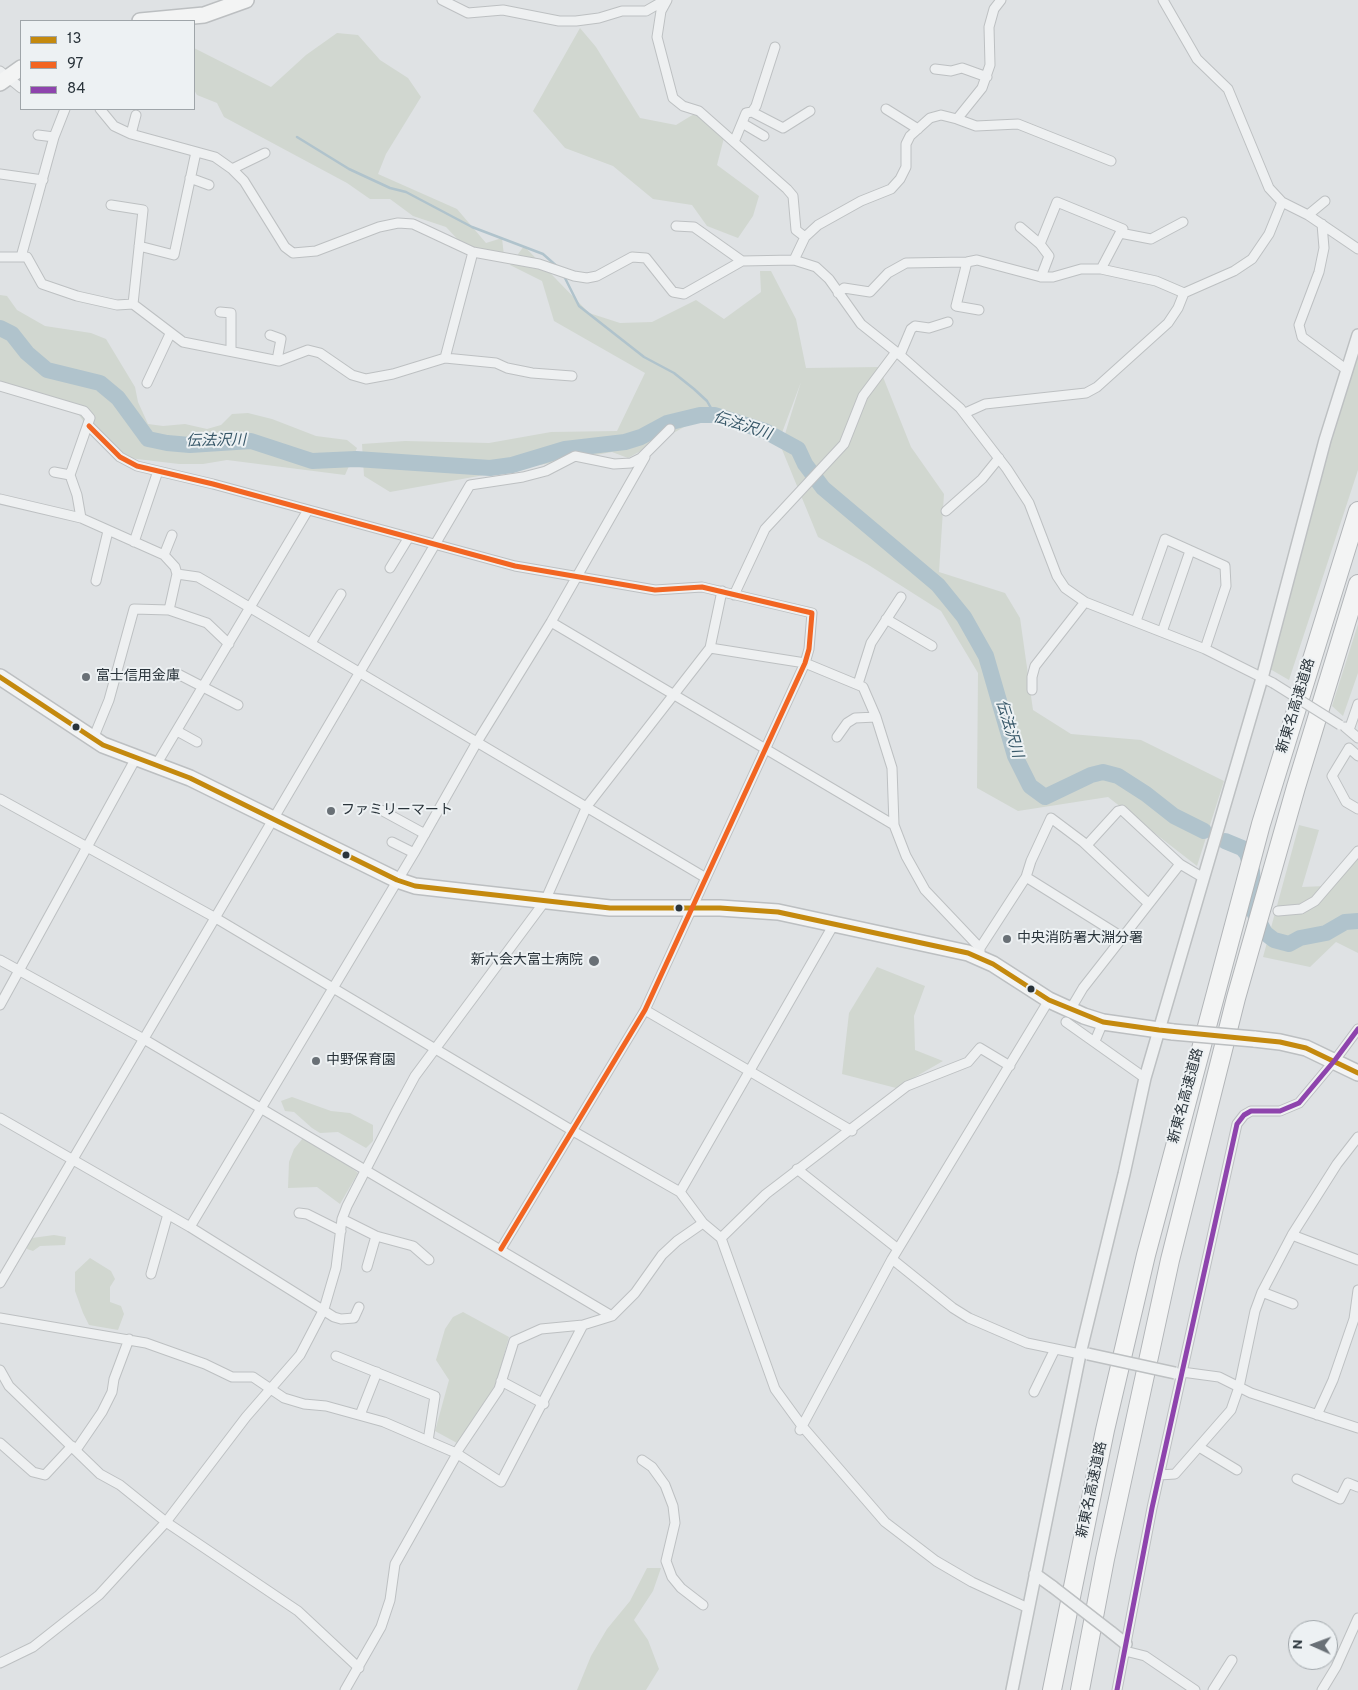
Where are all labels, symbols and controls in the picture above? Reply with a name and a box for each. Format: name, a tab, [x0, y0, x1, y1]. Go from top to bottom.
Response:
legend	[20, 20, 195, 110]
text: 13	[67, 30, 82, 49]
text: 97	[67, 55, 83, 74]
text: 84	[67, 80, 85, 99]
water label: 伝法沢川	[711, 409, 773, 445]
water label: 伝法沢川	[186, 432, 246, 452]
street label: 新東名高速道路	[1275, 657, 1319, 755]
place label: 富士信用金庫	[96, 669, 180, 685]
marker: 富士信用金庫	[80, 671, 92, 683]
water label: 伝法沢川	[991, 698, 1025, 760]
unlabelled marker	[71, 722, 81, 732]
place label: ファミリーマート	[341, 803, 453, 819]
marker: ファミリーマート	[325, 805, 337, 817]
unlabelled marker	[341, 850, 351, 860]
unlabelled marker	[674, 903, 684, 913]
place label: 中央消防署大淵分署	[1017, 931, 1143, 947]
marker: 中央消防署大淵分署	[1001, 933, 1013, 945]
place label: 新六会大富士病院	[471, 953, 583, 969]
marker: 新六会大富士病院	[587, 954, 601, 968]
unlabelled marker	[1026, 984, 1036, 994]
street label: 新東名高速道路	[1166, 1046, 1208, 1146]
place label: 中野保育園	[326, 1053, 396, 1069]
marker: 中野保育園	[310, 1055, 322, 1067]
street label: 新東名高速道路	[1075, 1440, 1111, 1540]
north arrow	[1288, 1620, 1338, 1670]
text: N	[1290, 1639, 1307, 1650]

